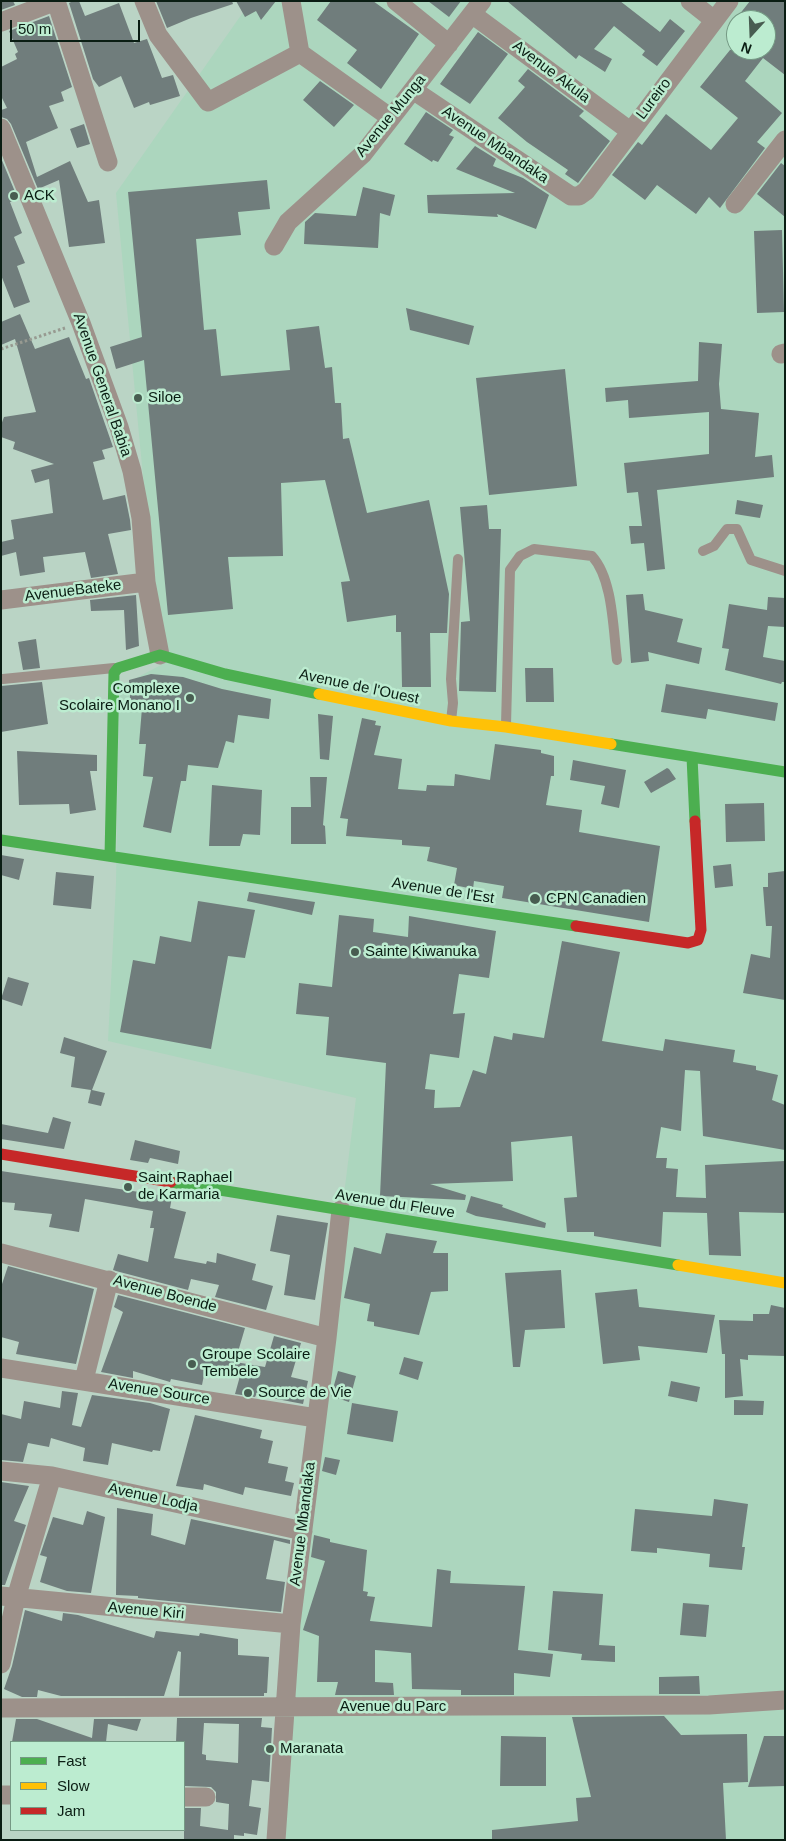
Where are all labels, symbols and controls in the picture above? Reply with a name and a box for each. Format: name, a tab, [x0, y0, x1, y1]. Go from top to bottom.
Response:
scale bar	[12, 10, 142, 42]
north arrow	[726, 10, 776, 60]
text: 50 m	[18, 20, 51, 37]
street label: Avenue Akula	[509, 37, 593, 107]
text: N	[739, 39, 754, 57]
street label: Avenue Munga	[352, 71, 430, 161]
street label: Lureiro	[633, 75, 675, 123]
street label: Avenue Mbandaka	[438, 103, 552, 187]
place label: ACK	[24, 187, 55, 205]
marker: ACK	[8, 190, 20, 202]
street label: Avenue General Babia	[69, 311, 135, 459]
place label: Siloe	[148, 389, 181, 407]
marker: Siloe	[132, 392, 144, 404]
street label: AvenueBateke	[24, 576, 122, 606]
street label: Avenue de l'Ouest	[298, 666, 420, 708]
place label: Complexe Scolaire Monano I	[59, 680, 180, 715]
marker: Complexe Scolaire Monano I	[184, 692, 196, 704]
street label: Avenue de l'Est	[390, 874, 496, 908]
place label: CPN Canadien	[546, 890, 646, 908]
marker: CPN Canadien	[528, 892, 542, 906]
place label: Sainte Kiwanuka	[365, 943, 477, 961]
marker: Sainte Kiwanuka	[349, 946, 361, 958]
place label: Saint Raphael de Karmaria	[138, 1169, 232, 1204]
marker: Saint Raphael de Karmaria	[122, 1181, 134, 1193]
street label: Avenue du Fleuve	[334, 1186, 456, 1222]
street label: Avenue Boende	[111, 1272, 219, 1316]
place label: Groupe Scolaire Tembele	[202, 1346, 310, 1381]
marker: Groupe Scolaire Tembele	[186, 1358, 198, 1370]
street label: Avenue Source	[107, 1375, 211, 1409]
place label: Source de Vie	[258, 1384, 352, 1402]
marker: Source de Vie	[242, 1387, 254, 1399]
street label: Avenue Mbandaka	[286, 1461, 320, 1587]
street label: Avenue Lodja	[106, 1480, 200, 1516]
street label: Avenue Kiri	[107, 1599, 185, 1623]
street label: Avenue du Parc	[340, 1698, 446, 1716]
place label: Maranata	[280, 1740, 343, 1758]
legend	[10, 1741, 185, 1831]
marker: Maranata	[264, 1743, 276, 1755]
text: Fast	[57, 1752, 86, 1769]
text: Slow	[57, 1777, 90, 1794]
text: Jam	[57, 1802, 85, 1819]

